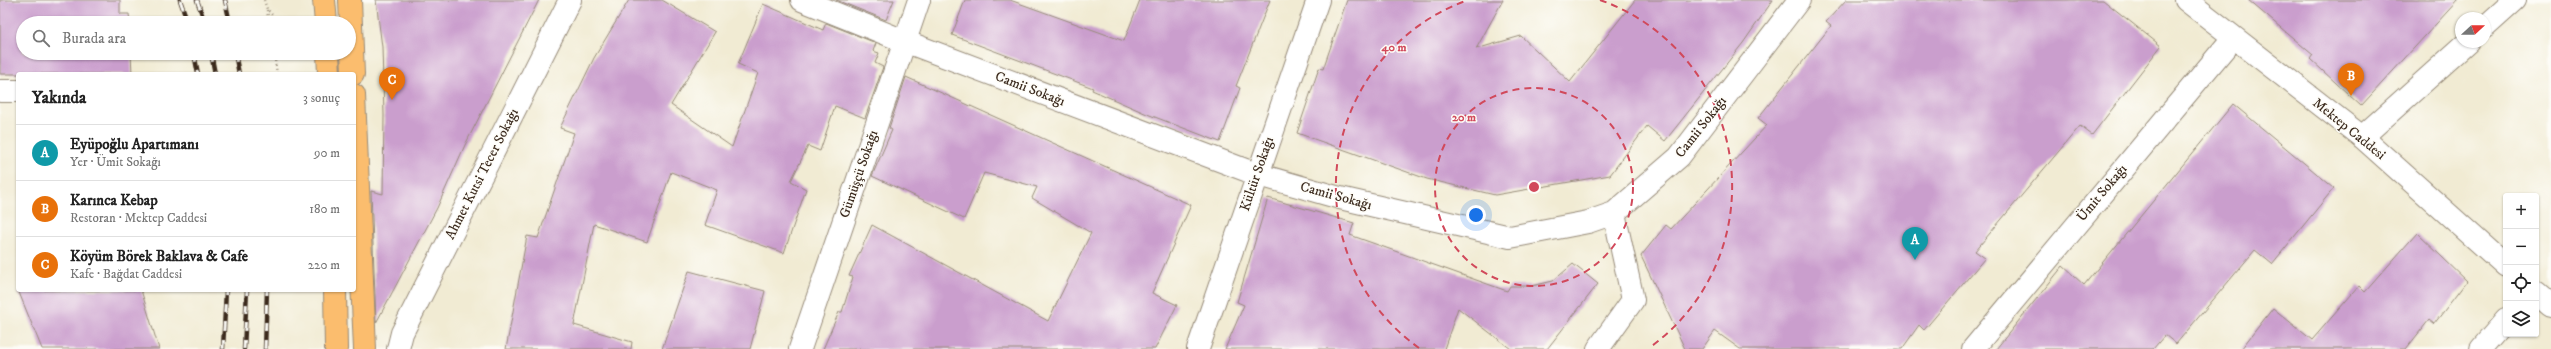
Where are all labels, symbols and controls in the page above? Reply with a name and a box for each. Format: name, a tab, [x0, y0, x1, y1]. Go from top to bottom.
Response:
north arrow	[2455, 12, 2491, 48]
search box	[16, 16, 356, 60]
icon: search	[30, 27, 52, 49]
text: Burada ara	[62, 29, 126, 48]
text: 40 m	[1381, 40, 1406, 55]
pin: B	[2338, 63, 2364, 96]
pin: C	[379, 67, 405, 100]
street label: Camii Sokağı	[993, 67, 1068, 111]
text: Yakında	[32, 87, 86, 109]
text: 3 sonuç	[303, 90, 340, 106]
street label: Camii Sokağı	[1671, 92, 1731, 161]
street label: Mektep Caddesi	[2309, 94, 2390, 164]
street label: Ahmet Kutsi Tecer Sokağı	[441, 105, 523, 243]
text: 20 m	[1452, 110, 1476, 125]
street label: Gümüşçü Sokağı	[836, 127, 883, 220]
street label: Kültür Sokağı	[1236, 134, 1278, 214]
text: Eyüpoğlu Apartımanı	[70, 135, 199, 154]
text: A	[41, 145, 49, 161]
text: 90 m	[314, 145, 340, 161]
text: Yer · Ümit Sokağı	[70, 154, 161, 170]
street label: Ümit Sokağı	[2073, 160, 2131, 225]
street label: Camii Sokağı	[1298, 178, 1374, 214]
centre of rings	[1527, 180, 1541, 194]
text: Karınca Kebap	[70, 191, 158, 210]
map controls	[2503, 193, 2539, 337]
button: +	[2503, 193, 2539, 229]
text: B	[41, 201, 49, 217]
text: 180 m	[309, 201, 340, 217]
your location	[1466, 205, 1486, 225]
text: Restoran · Mektep Caddesi	[70, 210, 207, 226]
pin: A	[1902, 227, 1928, 260]
button: −	[2503, 229, 2539, 265]
text: Köyüm Börek Baklava & Cafe	[70, 247, 248, 266]
text: C	[41, 257, 49, 273]
text: 220 m	[308, 257, 340, 273]
button: locate	[2503, 265, 2539, 301]
text: Kafe · Bağdat Caddesi	[70, 266, 182, 282]
button: layers	[2503, 301, 2539, 337]

